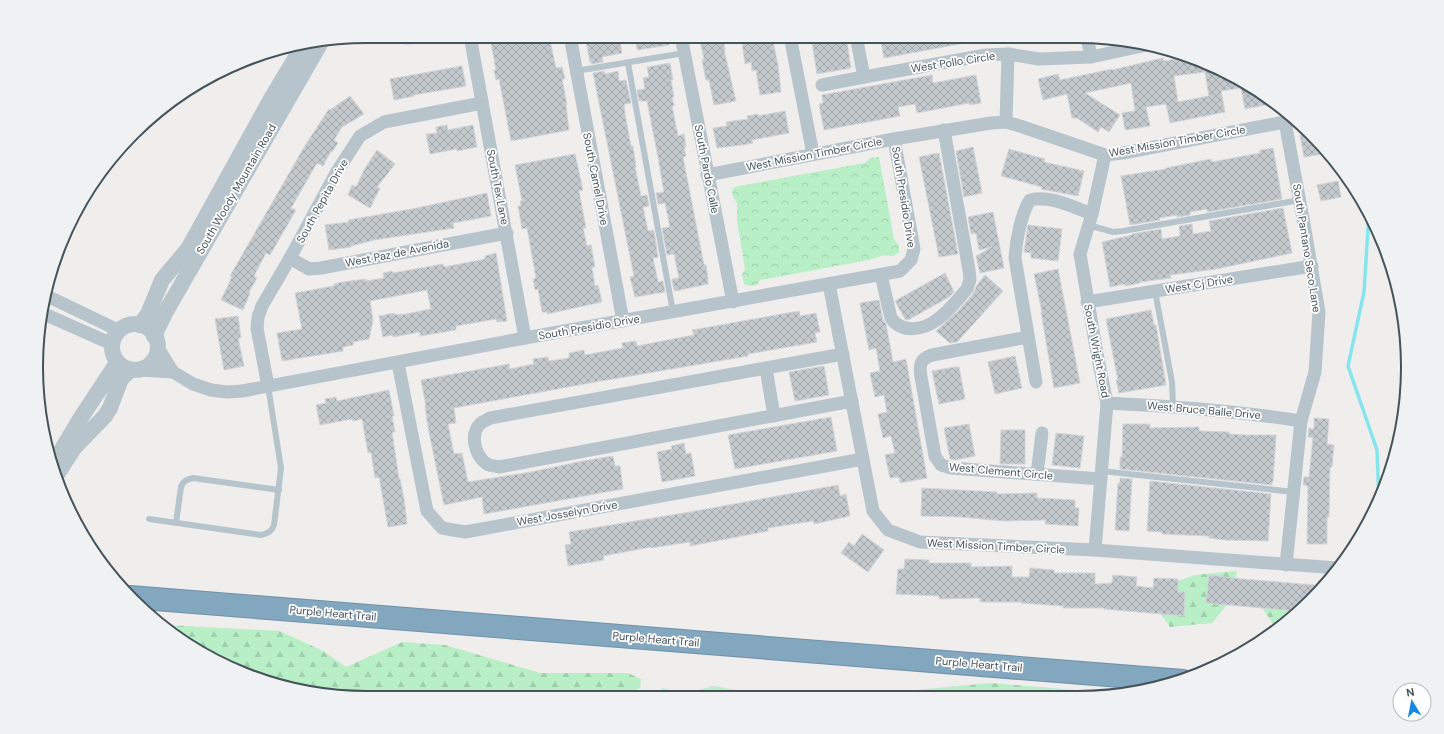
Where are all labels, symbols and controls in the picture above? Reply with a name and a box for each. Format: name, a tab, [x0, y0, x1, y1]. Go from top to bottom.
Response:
street label: West Pollo Circle	[910, 48, 996, 76]
street label: South Woody Mountain Road	[193, 121, 279, 257]
street label: West Mission Timber Circle	[1108, 122, 1246, 160]
street label: South Pardo Calle	[692, 123, 722, 215]
street label: South Camel Drive	[580, 131, 612, 227]
street label: West Mission Timber Circle	[745, 134, 883, 174]
street label: South Presidio Drive	[889, 145, 919, 249]
street label: South Tex Lane	[484, 148, 512, 226]
street label: South Pepita Drive	[293, 157, 351, 245]
street label: South Pantano Seco Lane	[1290, 183, 1324, 313]
street label: West Paz de Avenida	[344, 236, 450, 270]
street label: West Cj Drive	[1164, 272, 1234, 296]
street label: South Wright Road	[1081, 303, 1113, 399]
street label: South Presidio Drive	[537, 311, 641, 343]
street label: West Bruce Balle Drive	[1147, 398, 1261, 422]
street label: West Clement Circle	[948, 459, 1054, 483]
street label: West Josselyn Drive	[516, 497, 618, 529]
street label: West Mission Timber Circle	[927, 535, 1065, 557]
street label: Purple Heart Trail	[289, 602, 377, 624]
street label: Purple Heart Trail	[612, 628, 700, 650]
street label: Purple Heart Trail	[935, 653, 1023, 675]
north arrow	[1392, 682, 1432, 722]
text: N	[1405, 685, 1415, 700]

